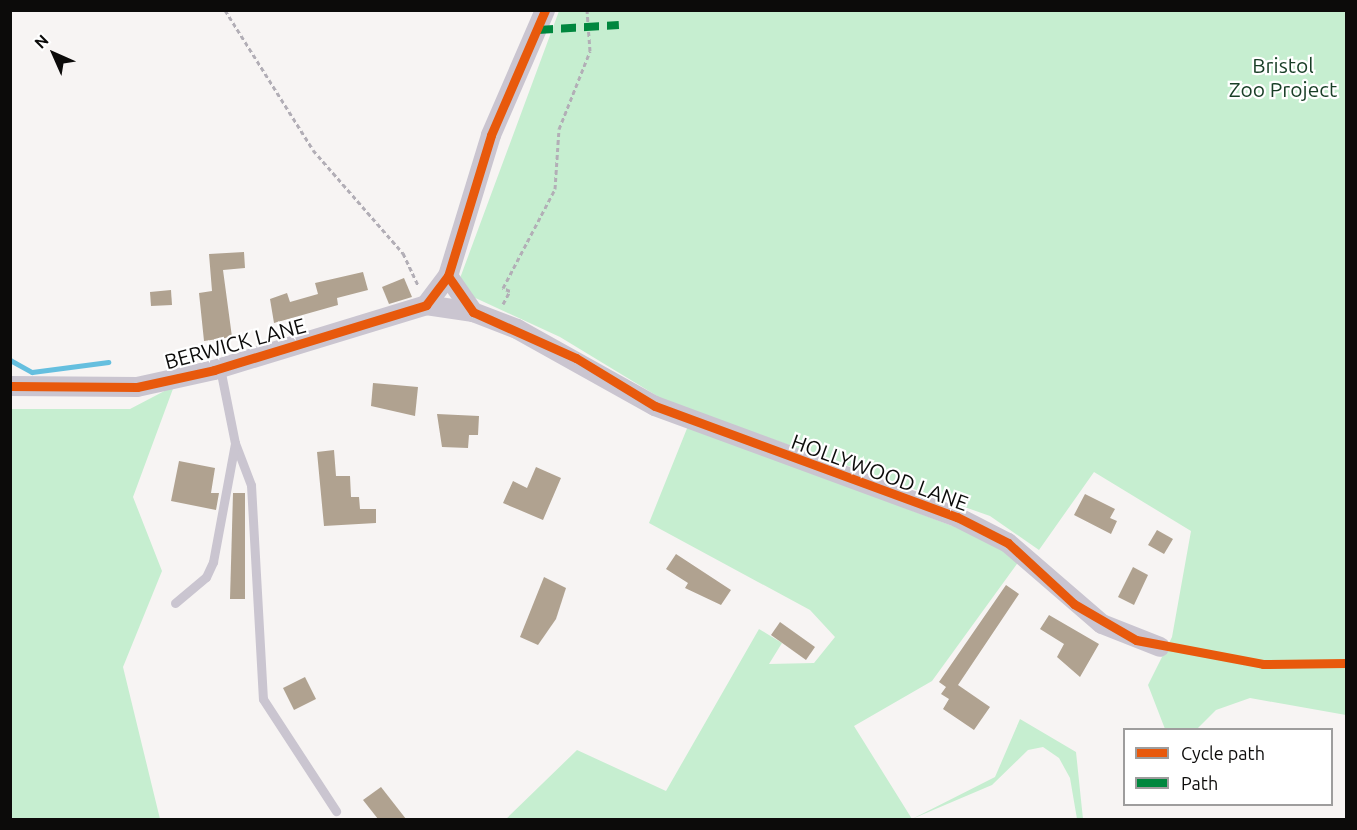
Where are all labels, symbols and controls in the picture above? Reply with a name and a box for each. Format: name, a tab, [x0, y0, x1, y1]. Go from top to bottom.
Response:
north arrow	[24, 24, 84, 84]
text: N	[31, 31, 52, 52]
park label: Bristol Zoo Project	[1229, 52, 1337, 102]
street label: BERWICK LANE	[162, 312, 308, 374]
street label: HOLLYWOOD LANE	[788, 428, 972, 516]
legend	[1123, 728, 1333, 806]
text: Cycle path	[1181, 743, 1265, 763]
text: Path	[1181, 773, 1218, 793]

